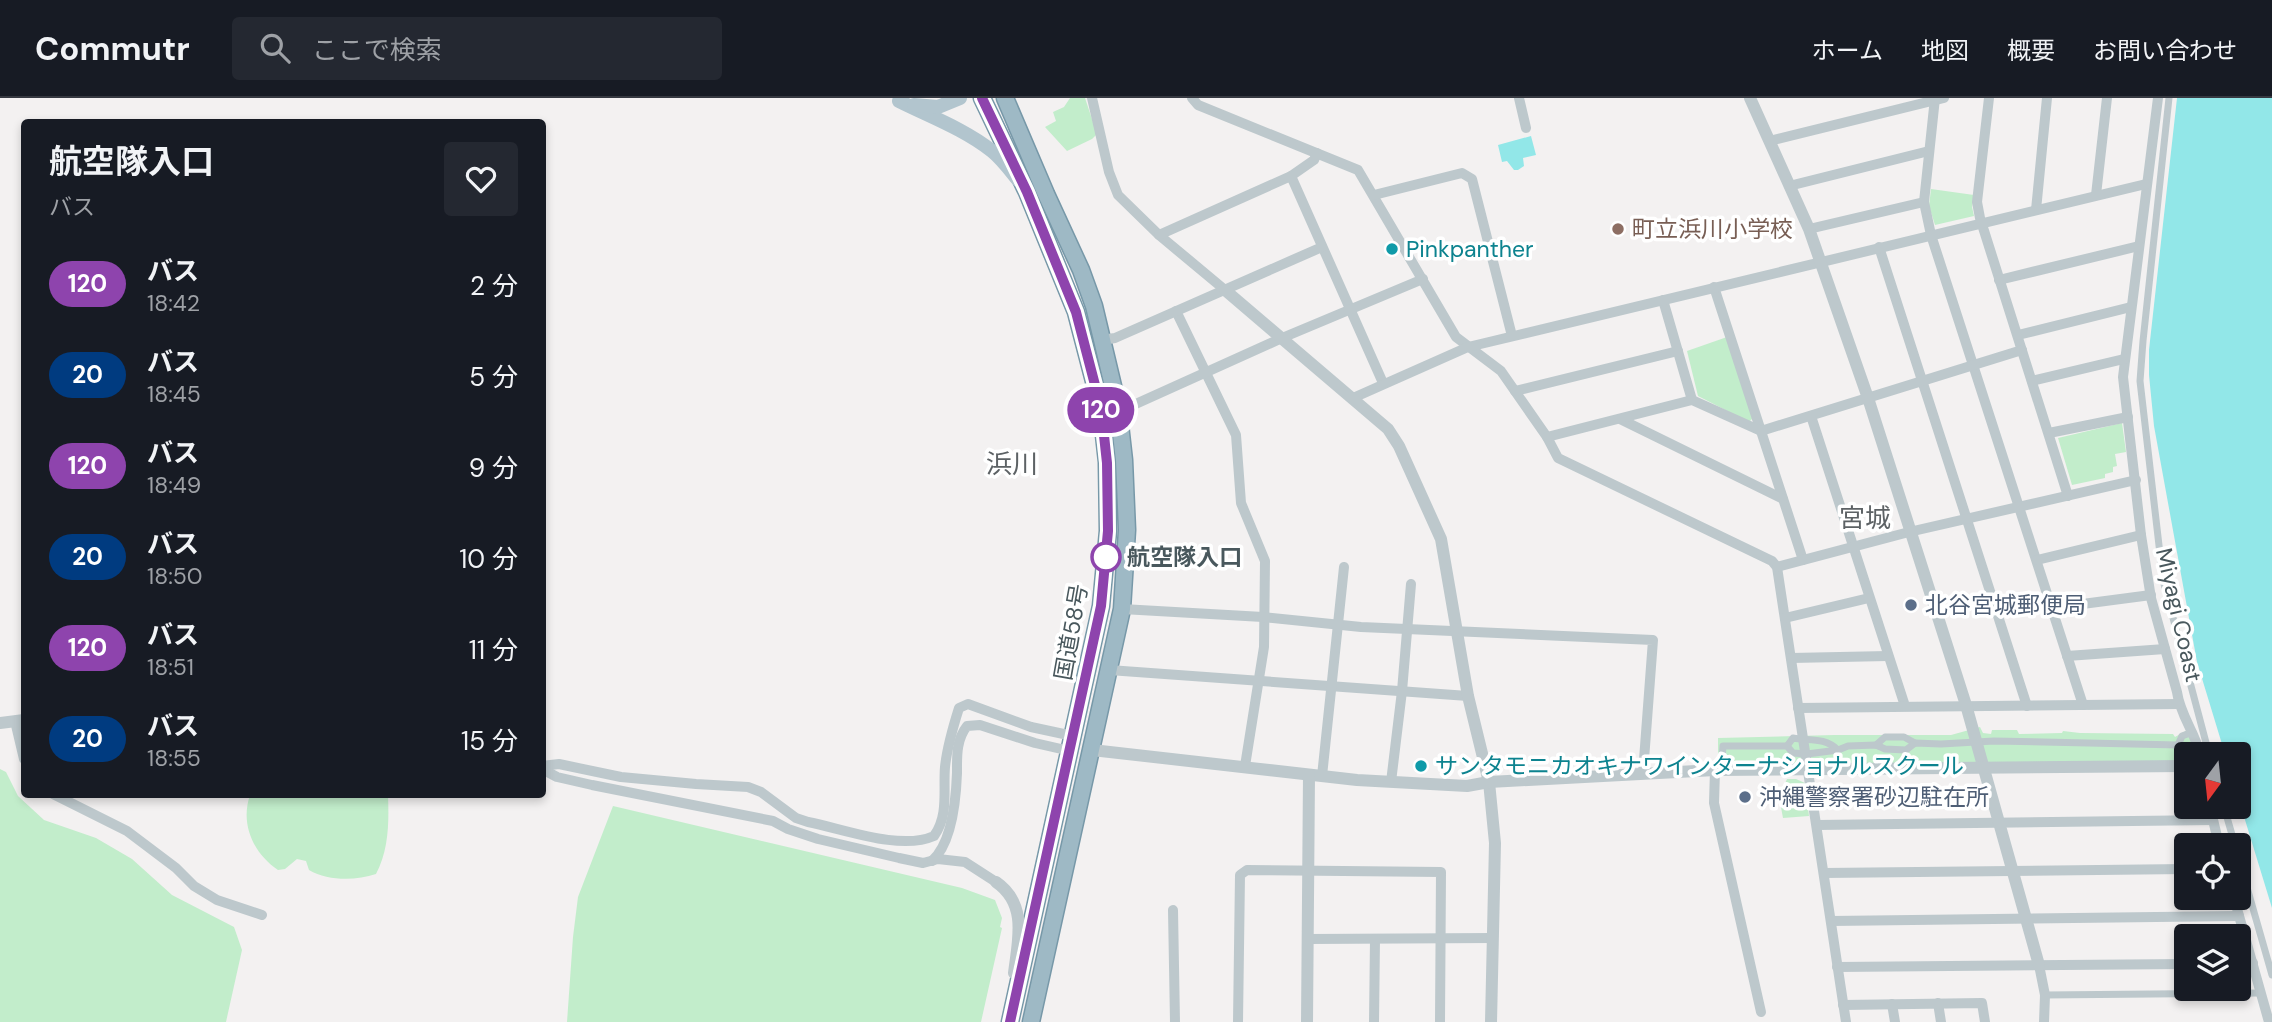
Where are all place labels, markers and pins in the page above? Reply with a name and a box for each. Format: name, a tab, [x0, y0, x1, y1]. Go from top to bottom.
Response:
place label: 町立浜川小学校	[1632, 214, 1793, 244]
marker: 町立浜川小学校	[1610, 221, 1626, 237]
place label: Pinkpanther	[1406, 234, 1534, 264]
marker: Pinkpanther	[1384, 241, 1400, 257]
marker: 航空隊入口	[1091, 542, 1121, 572]
place label: 航空隊入口	[1127, 542, 1242, 572]
place label: 北谷宮城郵便局	[1925, 590, 2086, 620]
marker: 北谷宮城郵便局	[1903, 597, 1919, 613]
place label: サンタモニカオキナワインターナショナルスクール	[1435, 751, 1964, 781]
marker: サンタモニカオキナワインターナショナルスクール	[1413, 758, 1429, 774]
place label: 沖縄警察署砂辺駐在所	[1759, 782, 1989, 812]
marker: 沖縄警察署砂辺駐在所	[1737, 789, 1753, 805]

